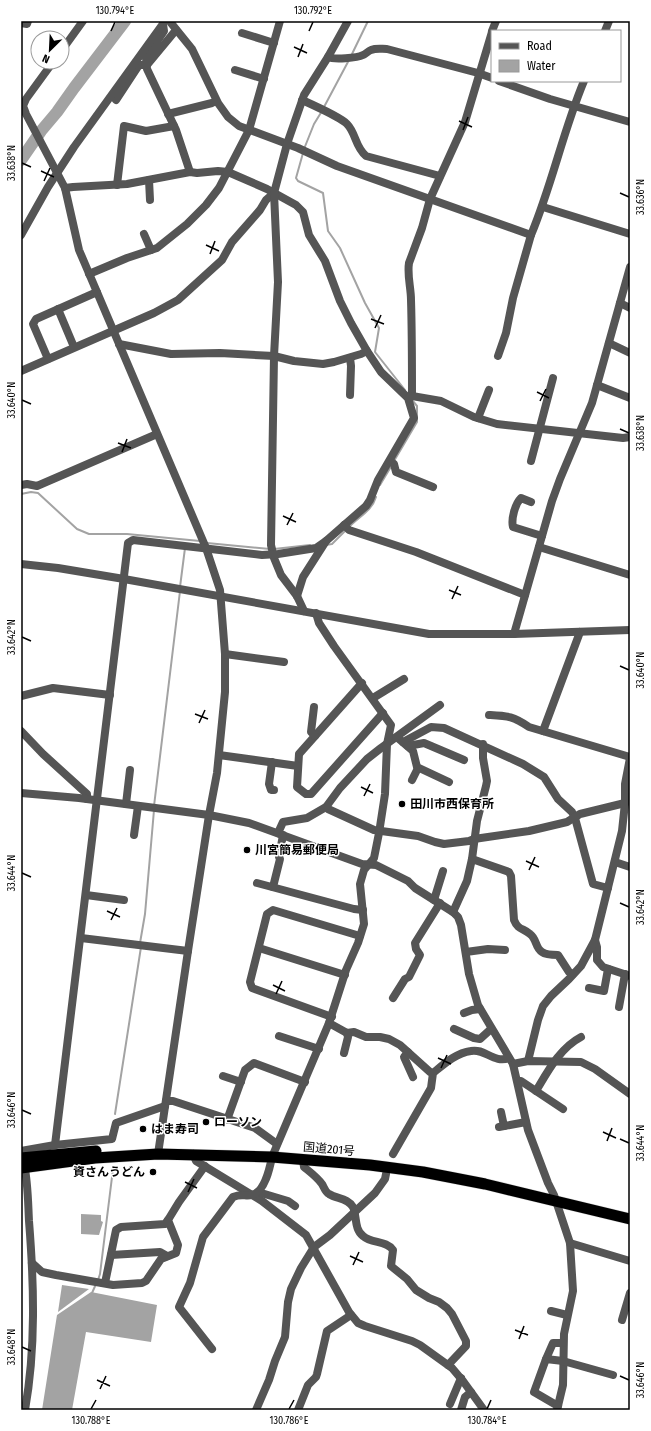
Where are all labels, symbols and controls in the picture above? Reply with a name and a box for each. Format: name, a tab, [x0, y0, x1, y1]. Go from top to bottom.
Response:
text: 130.794°E	[96, 5, 135, 17]
text: 130.792°E	[294, 5, 332, 17]
north arrow	[30, 30, 70, 70]
legend	[491, 30, 621, 82]
text: Road	[527, 39, 552, 53]
text: N	[40, 51, 52, 66]
text: Water	[527, 59, 556, 73]
text: 33.638°N	[6, 145, 18, 181]
text: 33.636°N	[635, 179, 647, 215]
text: 33.640°N	[6, 382, 18, 418]
text: 33.638°N	[635, 415, 647, 451]
text: 33.642°N	[6, 619, 18, 655]
text: 33.640°N	[635, 652, 647, 688]
place label: 田川市西保育所	[410, 797, 494, 811]
marker: 田川市西保育所	[397, 799, 407, 809]
place label: 川宮簡易郵便局	[255, 843, 339, 857]
marker: 川宮簡易郵便局	[242, 845, 252, 855]
text: 33.644°N	[6, 855, 18, 891]
text: 33.642°N	[635, 889, 647, 925]
text: 33.646°N	[6, 1092, 18, 1128]
place label: ローソン	[214, 1115, 262, 1129]
marker: ローソン	[201, 1117, 211, 1127]
place label: はま寿司	[151, 1122, 199, 1136]
marker: はま寿司	[138, 1124, 148, 1134]
text: 33.644°N	[635, 1125, 647, 1161]
street label: 国道201号	[303, 1140, 355, 1158]
place label: 資さんうどん	[73, 1165, 145, 1179]
marker: 資さんうどん	[148, 1167, 158, 1177]
text: 33.648°N	[6, 1329, 18, 1365]
text: 33.646°N	[635, 1362, 647, 1398]
text: 130.788°E	[72, 1415, 111, 1427]
text: 130.786°E	[270, 1415, 309, 1427]
text: 130.784°E	[468, 1415, 507, 1427]

